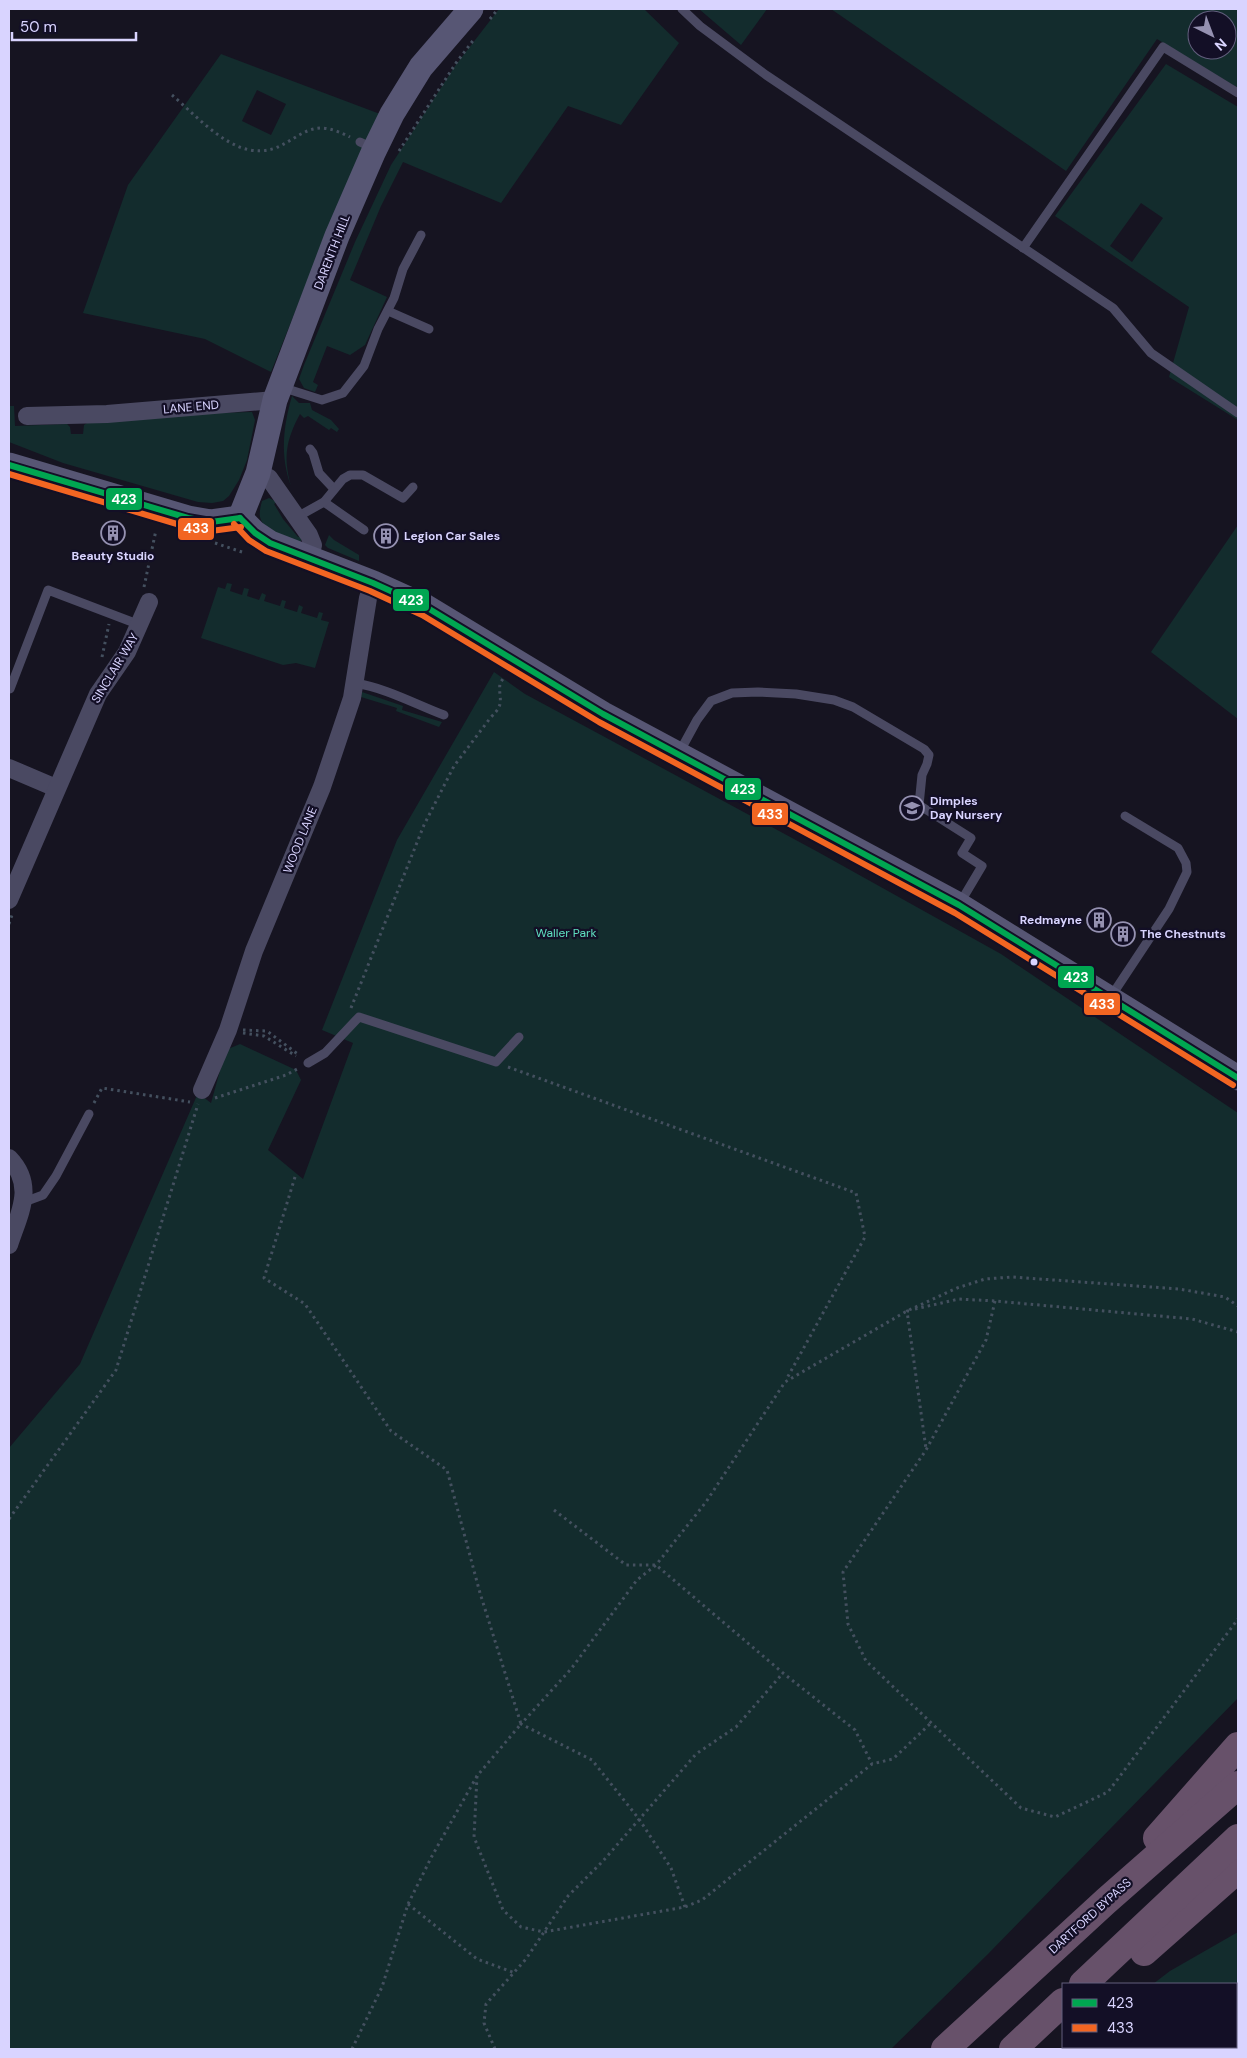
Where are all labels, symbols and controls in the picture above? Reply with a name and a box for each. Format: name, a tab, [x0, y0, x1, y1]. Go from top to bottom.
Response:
scale bar	[12, 10, 136, 42]
north arrow	[1187, 10, 1237, 60]
text: 50 m	[20, 17, 57, 37]
text: N	[1211, 35, 1231, 55]
street label: DARENTH HILL	[310, 212, 354, 292]
street label: LANE END	[162, 397, 220, 417]
line badge: 423	[105, 487, 143, 511]
text: 423	[111, 490, 137, 508]
line badge: 433	[177, 517, 215, 541]
text: 433	[183, 519, 209, 537]
building icon: Beauty Studio	[100, 520, 126, 546]
building icon: Legion Car Sales	[373, 523, 399, 549]
place label: Legion Car Sales	[404, 528, 500, 544]
place label: Beauty Studio	[72, 548, 154, 564]
line badge: 423	[392, 588, 430, 612]
text: 423	[398, 591, 424, 609]
street label: SINCLAIR WAY	[88, 630, 142, 706]
line badge: 423	[724, 777, 762, 801]
text: 423	[730, 780, 756, 798]
place label: Dimples Day Nursery	[930, 793, 1003, 823]
school or university icon: Dimples Day Nursery	[899, 795, 925, 821]
line badge: 433	[751, 802, 789, 826]
street label: WOOD LANE	[279, 804, 321, 876]
text: 433	[757, 805, 783, 823]
building icon: Redmayne	[1086, 907, 1112, 933]
place label: Redmayne	[1020, 912, 1082, 928]
building icon: The Chestnuts	[1110, 921, 1136, 947]
park label: Waller Park	[535, 925, 597, 941]
place label: The Chestnuts	[1140, 926, 1226, 942]
unlabelled marker	[1029, 957, 1039, 967]
line badge: 423	[1057, 965, 1095, 989]
text: 423	[1063, 968, 1089, 986]
line badge: 433	[1083, 992, 1121, 1016]
text: 433	[1089, 995, 1115, 1013]
street label: DARTFORD BYPASS	[1045, 1875, 1135, 1957]
legend	[1062, 1983, 1237, 2048]
text: 423	[1107, 1993, 1134, 2013]
text: 433	[1107, 2018, 1134, 2038]

